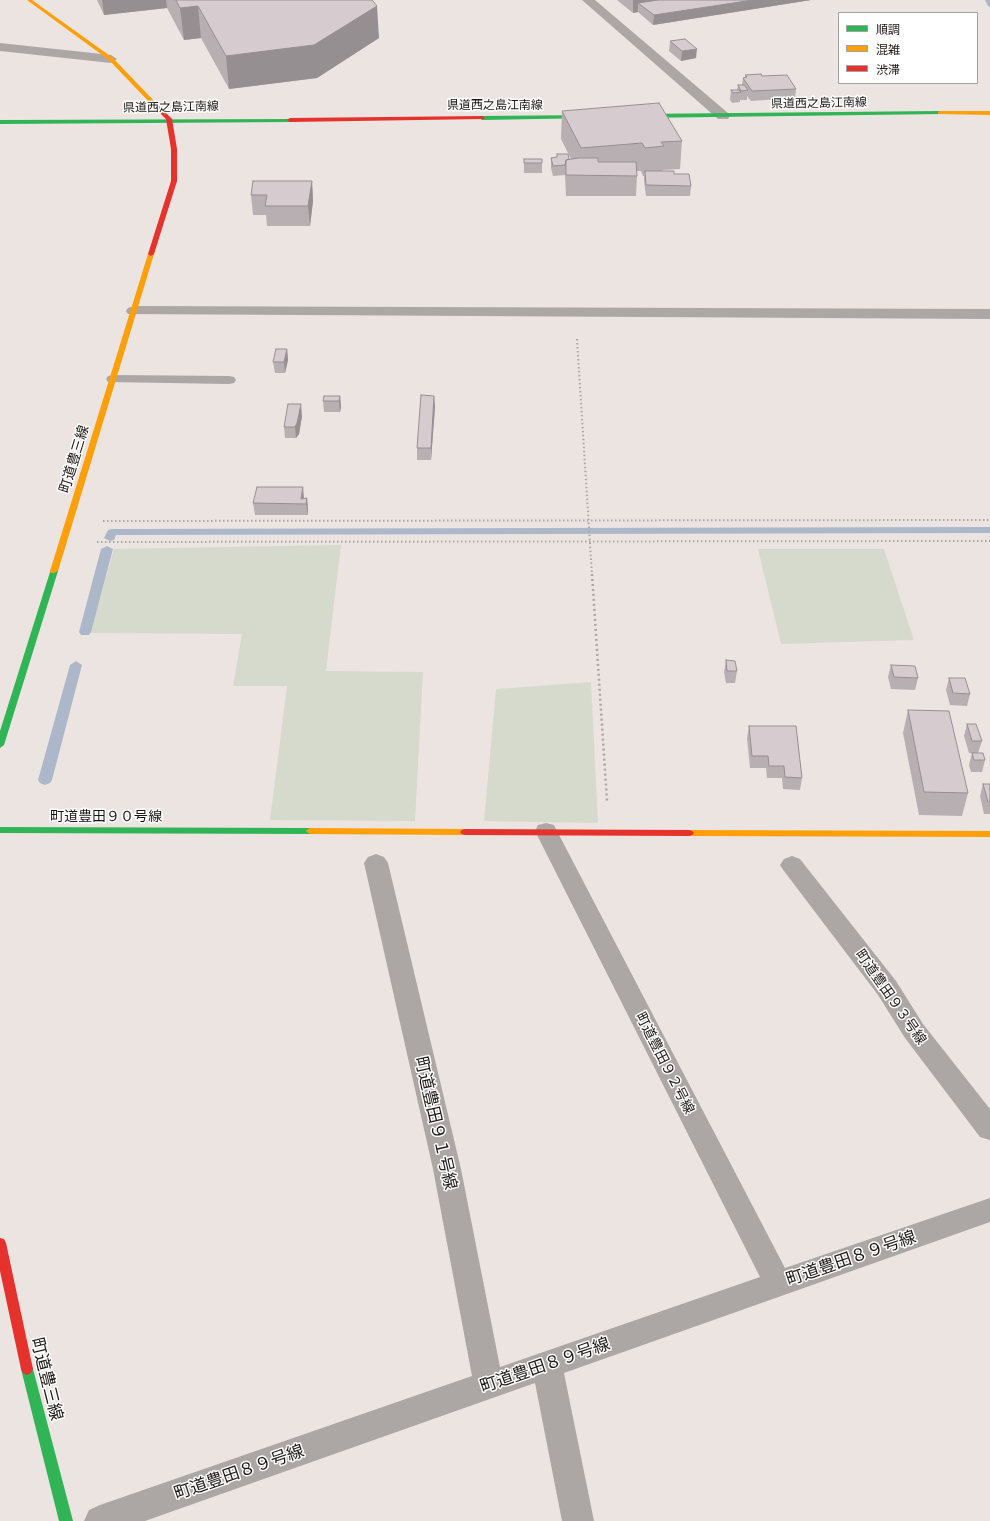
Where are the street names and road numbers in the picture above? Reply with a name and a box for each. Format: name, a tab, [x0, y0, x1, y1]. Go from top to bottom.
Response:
street label: 県道西之島江南線	[771, 95, 867, 111]
street label: 県道西之島江南線	[447, 98, 543, 112]
street label: 県道西之島江南線	[123, 99, 219, 115]
street label: 町道豊三線	[56, 423, 92, 495]
street label: 町道豊田９０号線	[50, 808, 162, 824]
street label: 町道豊田９３号線	[852, 946, 930, 1048]
street label: 町道豊田９２号線	[632, 1009, 698, 1117]
street label: 町道豊田９１号線	[411, 1054, 461, 1192]
street label: 町道豊田８９号線	[783, 1226, 919, 1290]
street label: 町道豊田８９号線	[477, 1333, 613, 1397]
street label: 町道豊三線	[27, 1335, 67, 1423]
street label: 町道豊田８９号線	[171, 1440, 307, 1504]

